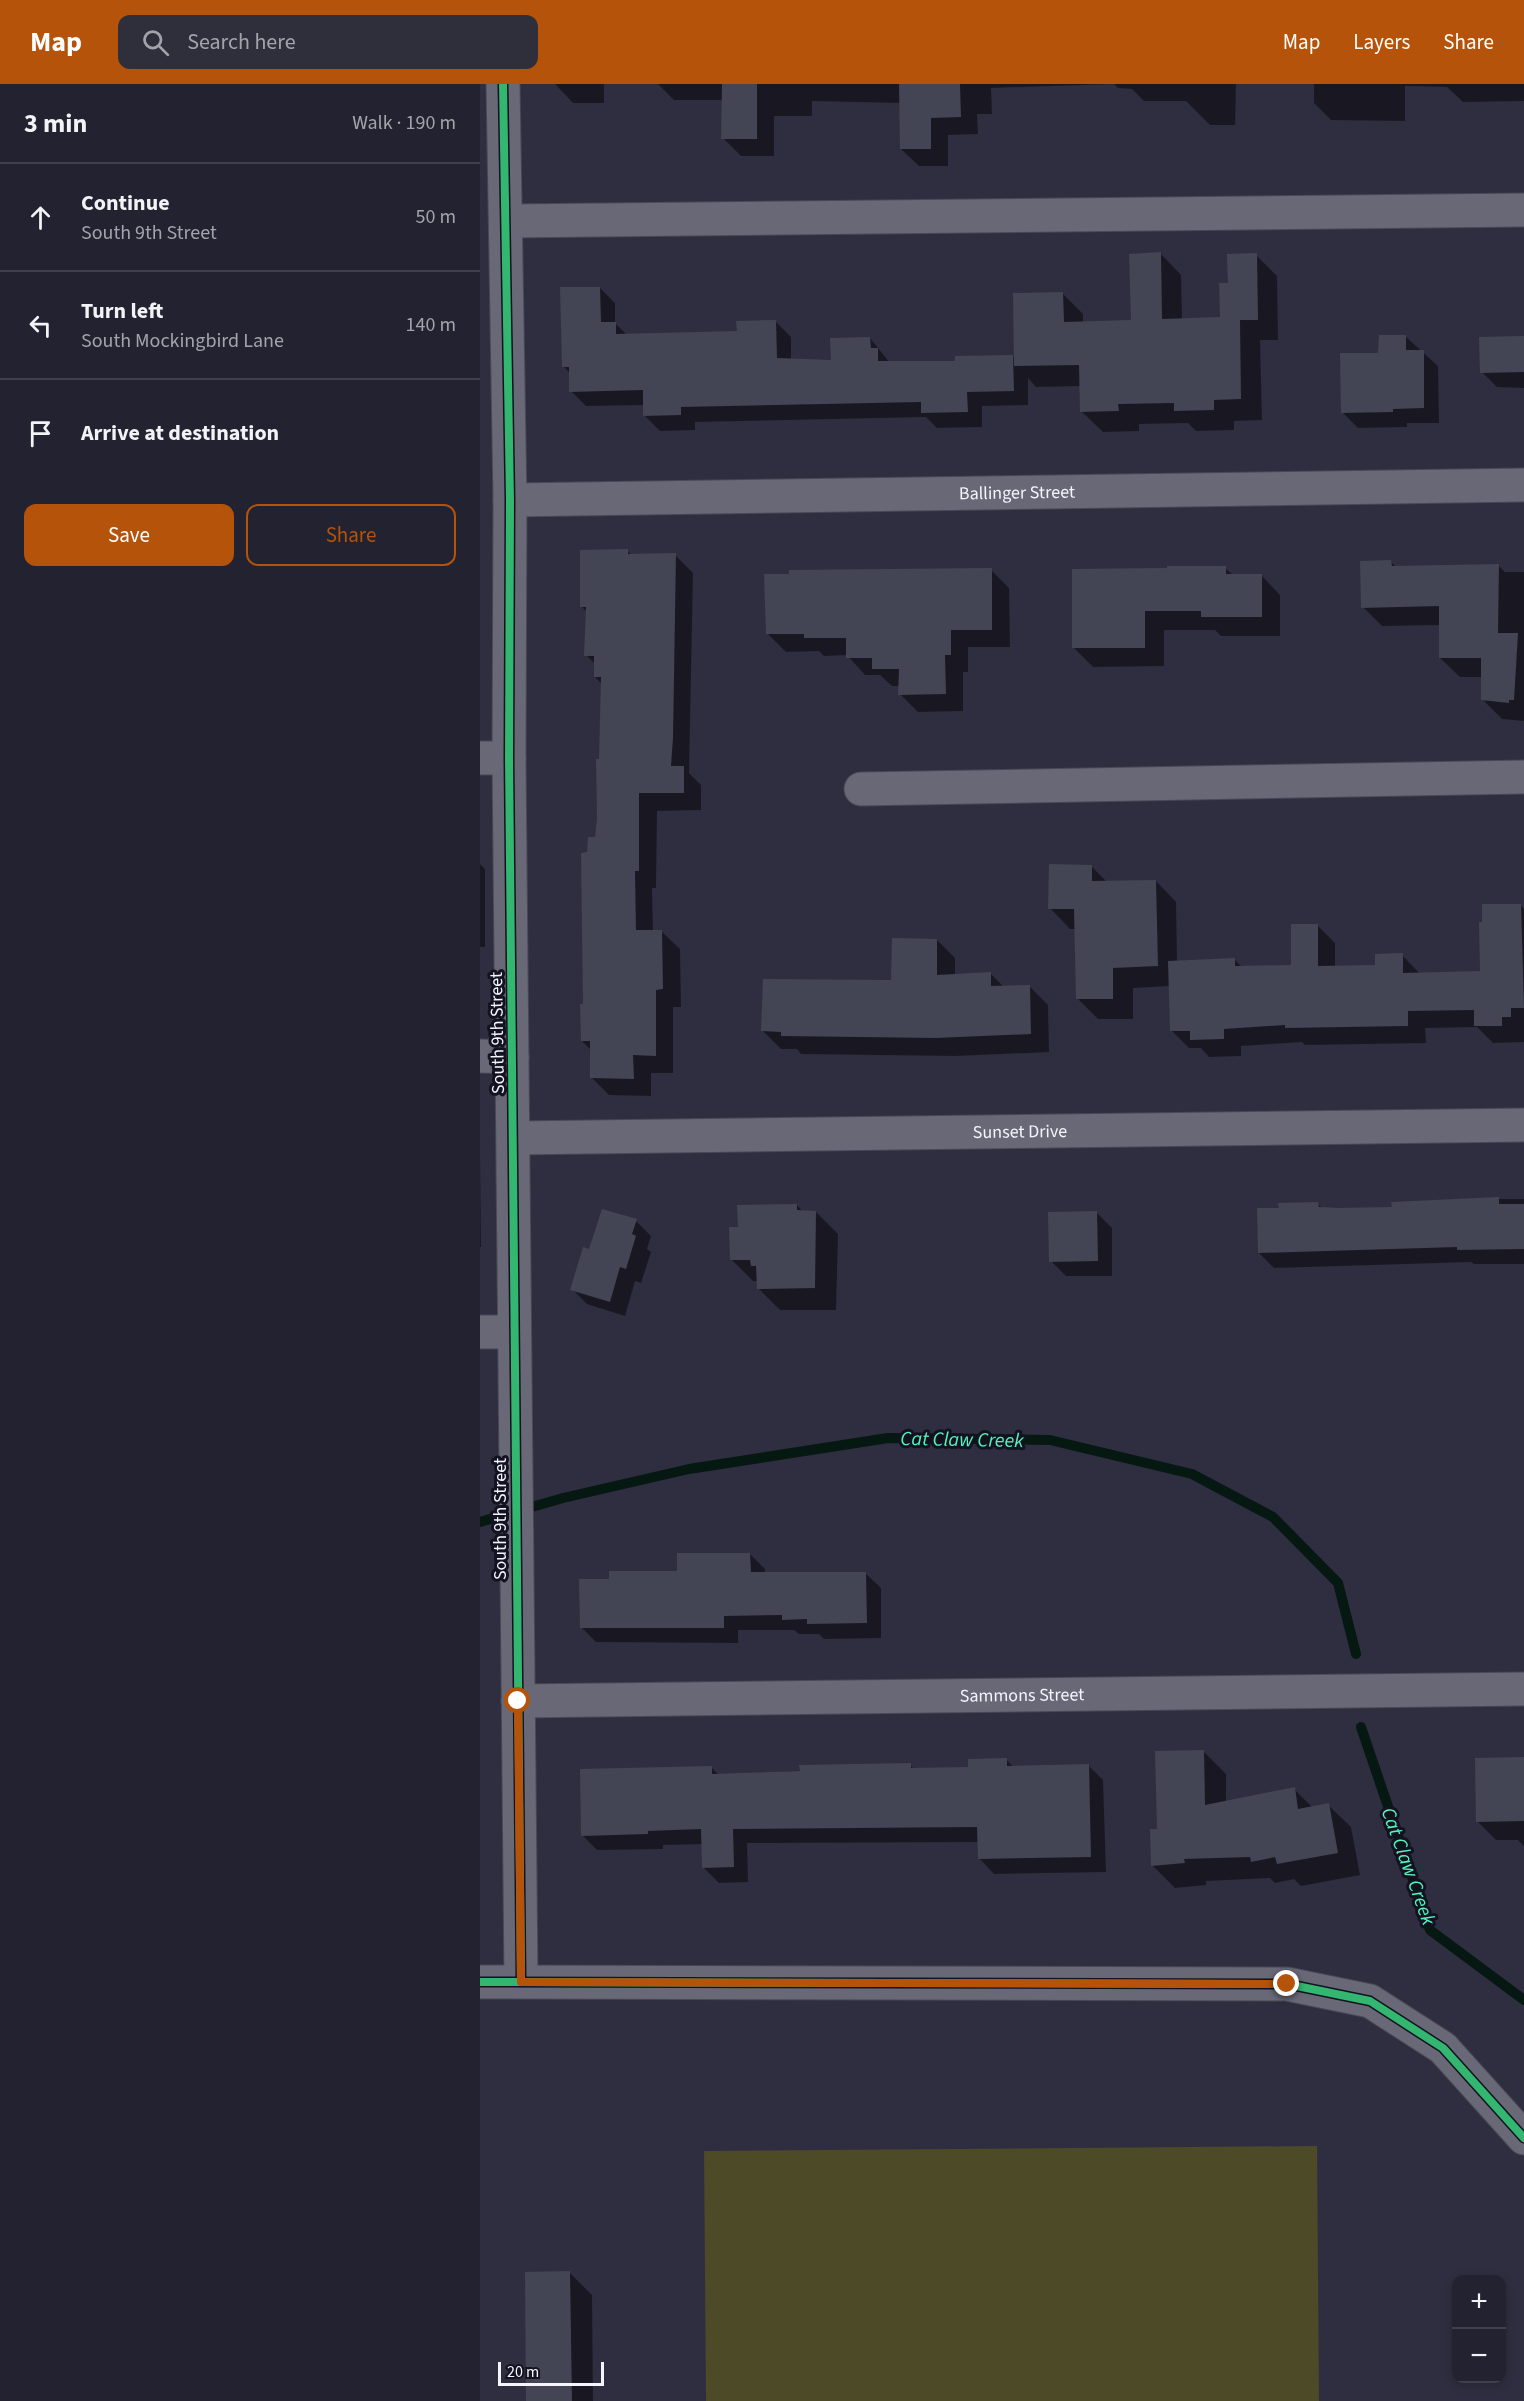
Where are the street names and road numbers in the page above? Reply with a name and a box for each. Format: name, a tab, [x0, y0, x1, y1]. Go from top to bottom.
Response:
street label: Ballinger Street	[959, 480, 1075, 506]
street label: South 9th Street	[484, 972, 511, 1094]
street label: Sunset Drive	[973, 1119, 1067, 1145]
street label: South 9th Street	[488, 1458, 513, 1580]
street label: Sammons Street	[960, 1682, 1084, 1709]

